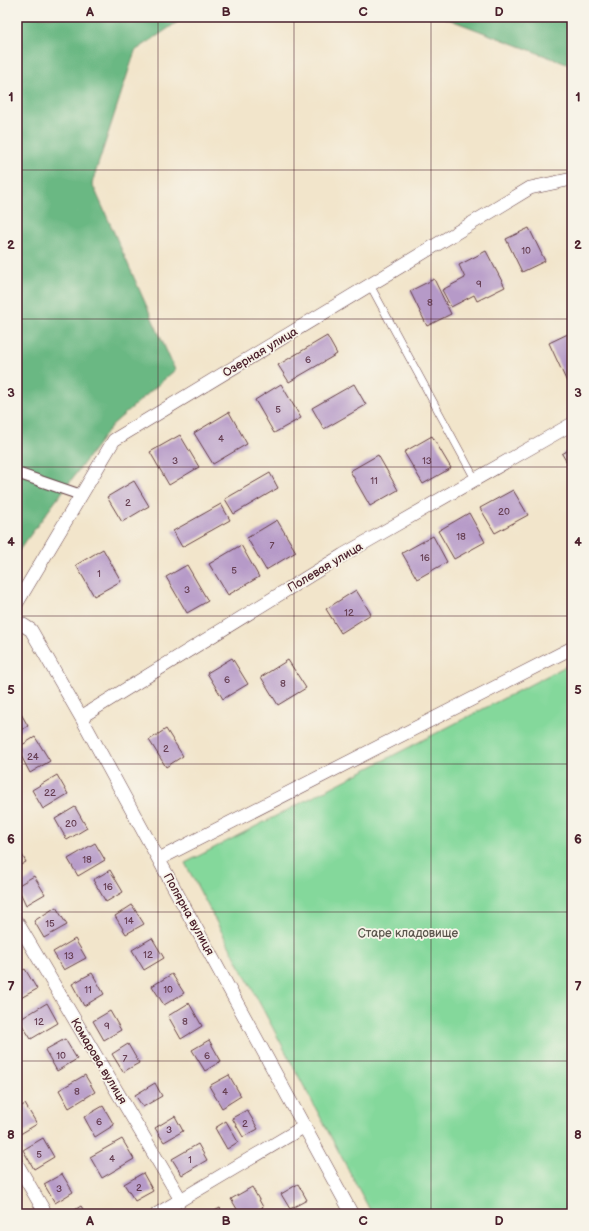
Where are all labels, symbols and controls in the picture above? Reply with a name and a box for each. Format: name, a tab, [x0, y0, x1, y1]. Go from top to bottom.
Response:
text: A	[85, 4, 94, 20]
text: B	[221, 4, 231, 20]
text: C	[358, 4, 368, 20]
text: D	[494, 4, 504, 20]
text: 1	[8, 89, 14, 105]
text: 1	[575, 89, 581, 105]
text: 2	[7, 237, 15, 253]
text: 2	[574, 237, 582, 253]
house number: 10	[521, 245, 531, 257]
house number: 9	[476, 278, 482, 290]
house number: 8	[427, 297, 433, 309]
street label: Озерная улица	[220, 324, 300, 381]
house number: 6	[305, 354, 311, 366]
text: 3	[7, 385, 15, 401]
text: 3	[574, 385, 582, 401]
house number: 5	[275, 404, 281, 416]
house number: 4	[218, 433, 224, 445]
house number: 3	[172, 455, 178, 467]
house number: 13	[422, 455, 432, 467]
house number: 11	[370, 475, 378, 487]
house number: 2	[125, 497, 131, 509]
house number: 20	[498, 506, 510, 518]
house number: 18	[456, 531, 466, 543]
text: 4	[7, 534, 15, 550]
text: 4	[574, 534, 582, 550]
street label: Полевая улица	[285, 539, 366, 596]
house number: 7	[270, 540, 275, 552]
house number: 16	[420, 552, 430, 564]
house number: 5	[231, 565, 237, 577]
house number: 1	[97, 568, 101, 580]
house number: 3	[184, 584, 190, 596]
house number: 12	[344, 607, 354, 619]
house number: 6	[224, 674, 230, 686]
house number: 8	[280, 678, 286, 690]
text: 5	[7, 682, 15, 698]
text: 5	[574, 682, 582, 698]
house number: 2	[163, 743, 169, 755]
house number: 24	[27, 751, 39, 763]
house number: 22	[44, 787, 56, 799]
house number: 20	[65, 818, 77, 830]
text: 6	[7, 831, 15, 847]
text: 6	[574, 831, 582, 847]
house number: 18	[82, 854, 92, 866]
street label: Полярна вулиця	[160, 871, 217, 958]
house number: 16	[103, 881, 113, 893]
house number: 14	[124, 915, 134, 927]
house number: 15	[45, 918, 55, 930]
park label: Старе кладовище	[358, 926, 459, 941]
house number: 12	[143, 949, 153, 961]
house number: 13	[64, 950, 74, 962]
text: 7	[7, 979, 15, 995]
text: 7	[574, 979, 582, 995]
house number: 11	[84, 984, 92, 996]
house number: 10	[163, 984, 173, 996]
house number: 12	[34, 1016, 44, 1028]
street label: Комарова вулиця	[67, 1016, 130, 1107]
house number: 8	[182, 1016, 188, 1028]
house number: 9	[104, 1020, 110, 1032]
house number: 10	[56, 1050, 66, 1062]
house number: 6	[204, 1050, 210, 1062]
house number: 7	[123, 1053, 128, 1065]
house number: 8	[74, 1086, 80, 1098]
house number: 4	[222, 1086, 228, 1098]
house number: 6	[96, 1116, 102, 1128]
house number: 2	[242, 1118, 248, 1130]
house number: 3	[166, 1124, 172, 1136]
text: 8	[7, 1127, 15, 1143]
text: 8	[574, 1127, 582, 1143]
house number: 5	[36, 1149, 42, 1161]
house number: 4	[109, 1153, 115, 1165]
house number: 1	[188, 1154, 192, 1166]
house number: 2	[136, 1182, 142, 1194]
house number: 3	[56, 1183, 62, 1195]
text: A	[85, 1213, 94, 1229]
text: B	[221, 1213, 231, 1229]
text: C	[358, 1213, 368, 1229]
text: D	[494, 1213, 504, 1229]

